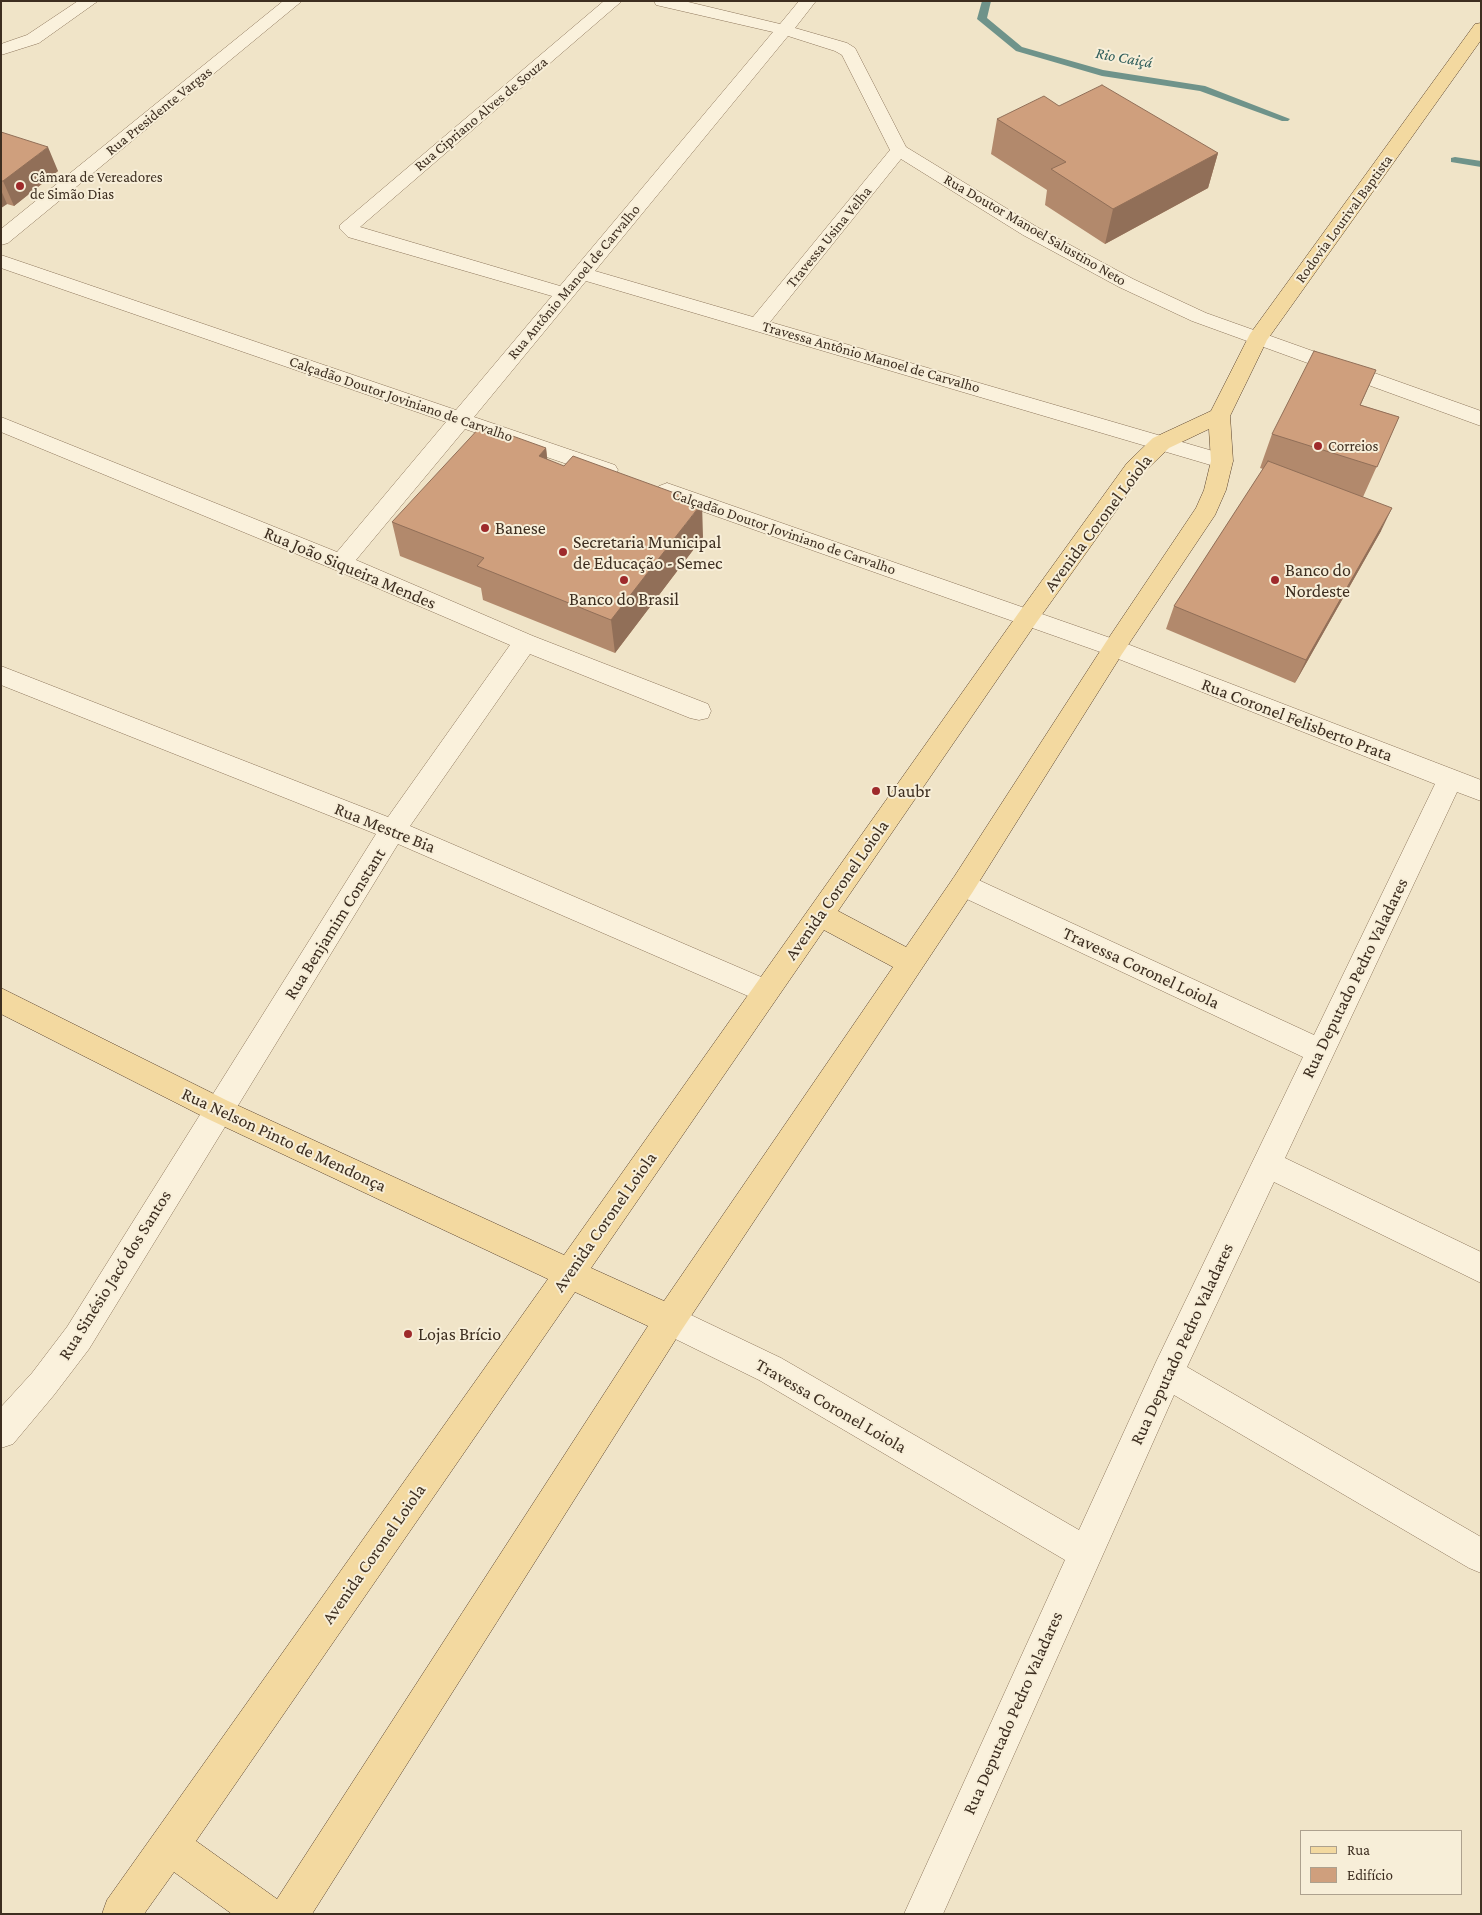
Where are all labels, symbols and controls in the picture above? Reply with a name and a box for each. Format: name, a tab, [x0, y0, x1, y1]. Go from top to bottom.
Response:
water label: Rio Caiçá	[1094, 44, 1154, 72]
street label: Rua Cipriano Alves de Souza	[411, 53, 551, 175]
street label: Rua Presidente Vargas	[102, 63, 216, 159]
street label: Rodovia Lourival Baptista	[1292, 152, 1396, 286]
place label: Câmara de Vereadores de Simão Dias	[30, 168, 163, 203]
street label: Rua Doutor Manoel Salustino Neto	[941, 170, 1129, 290]
marker: Câmara de Vereadores de Simão Dias	[14, 180, 26, 192]
street label: Travessa Usina Velha	[783, 183, 875, 291]
street label: Rua Antônio Manoel de Carvalho	[504, 201, 644, 363]
street label: Travessa Antônio Manoel de Carvalho	[760, 317, 982, 397]
street label: Calçadão Doutor Joviniano de Carvalho	[287, 352, 515, 446]
place label: Correios	[1328, 437, 1378, 455]
marker: Correios	[1312, 440, 1324, 452]
street label: Avenida Coronel Loiola	[1039, 450, 1157, 596]
street label: Calçadão Doutor Joviniano de Carvalho	[670, 485, 898, 579]
place label: Banese	[495, 517, 546, 539]
street label: Rua João Siqueira Mendes	[261, 522, 439, 614]
marker: Banese	[479, 522, 491, 534]
place label: Secretaria Municipal de Educação - Semec	[573, 531, 723, 574]
marker: Secretaria Municipal de Educação - Semec	[557, 546, 569, 558]
place label: Banco do Nordeste	[1285, 559, 1351, 602]
marker: Banco do Brasil	[618, 574, 630, 586]
marker: Banco do Nordeste	[1269, 574, 1281, 586]
place label: Banco do Brasil	[569, 588, 679, 610]
street label: Rua Coronel Felisberto Prata	[1198, 674, 1396, 766]
place label: Uaubr	[886, 780, 931, 802]
marker: Uaubr	[870, 785, 882, 797]
street label: Rua Mestre Bia	[331, 798, 439, 858]
street label: Avenida Coronel Loiola	[781, 816, 893, 964]
street label: Rua Benjamim Constant	[280, 844, 390, 1004]
street label: Rua Deputado Pedro Valadares	[1297, 874, 1413, 1082]
street label: Travessa Coronel Loiola	[1059, 922, 1223, 1014]
street label: Rua Nelson Pinto de Mendonça	[178, 1083, 390, 1197]
street label: Avenida Coronel Loiola	[549, 1148, 661, 1296]
street label: Rua Sinésio Jacó dos Santos	[54, 1186, 176, 1364]
street label: Rua Deputado Pedro Valadares	[1126, 1240, 1238, 1448]
place label: Lojas Brício	[418, 1323, 501, 1345]
marker: Lojas Brício	[402, 1328, 414, 1340]
street label: Travessa Coronel Loiola	[752, 1354, 910, 1458]
street label: Avenida Coronel Loiola	[318, 1480, 430, 1628]
street label: Rua Deputado Pedro Valadares	[958, 1608, 1068, 1818]
legend	[1300, 1830, 1462, 1895]
text: Rua	[1347, 1842, 1370, 1858]
text: Edifício	[1347, 1867, 1393, 1883]

